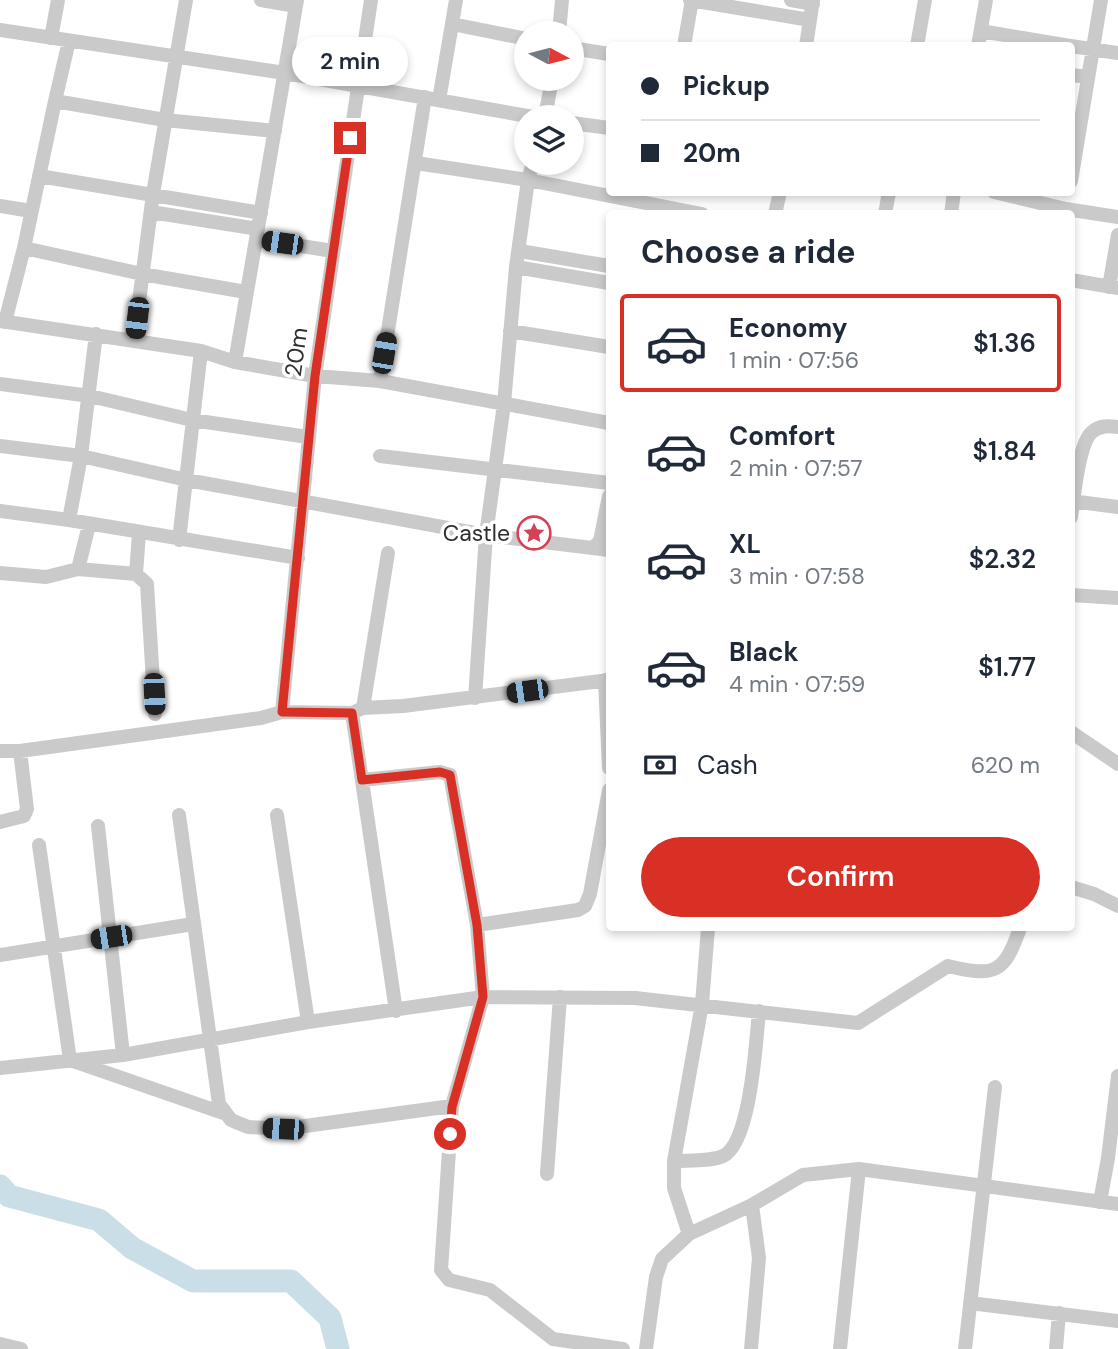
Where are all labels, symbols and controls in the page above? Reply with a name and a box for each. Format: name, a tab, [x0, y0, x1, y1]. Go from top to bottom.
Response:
north arrow	[514, 21, 584, 91]
map controls	[514, 21, 584, 175]
callout: 2 min	[292, 37, 408, 86]
text: 2 min	[320, 46, 380, 76]
text: Pickup	[683, 69, 770, 103]
button: layers	[514, 105, 584, 175]
route end	[334, 122, 366, 154]
text: 20m	[683, 136, 741, 170]
car	[260, 230, 305, 256]
text: Choose a ride	[641, 231, 856, 273]
car	[125, 296, 150, 340]
text: Economy	[729, 311, 847, 345]
icon: car	[645, 312, 708, 375]
street label: 20m	[278, 326, 314, 378]
text: $1.36	[973, 326, 1036, 360]
car	[371, 330, 398, 376]
text: 1 min · 07:56	[729, 345, 859, 375]
text: Comfort	[729, 419, 835, 453]
icon: car	[645, 420, 708, 483]
text: $1.84	[972, 434, 1036, 468]
text: 2 min · 07:57	[729, 453, 863, 483]
place icon: Castle	[515, 514, 553, 552]
place label: Castle	[443, 518, 510, 548]
text: XL	[729, 527, 761, 561]
icon: car	[645, 528, 708, 591]
text: $2.32	[969, 542, 1036, 576]
text: 3 min · 07:58	[729, 561, 865, 591]
text: Black	[729, 635, 799, 669]
icon: car	[645, 636, 708, 699]
text: $1.77	[978, 650, 1036, 684]
text: 4 min · 07:59	[729, 669, 865, 699]
car	[143, 672, 166, 716]
car	[505, 678, 550, 704]
icon: cash	[641, 746, 679, 784]
text: Cash	[697, 748, 758, 782]
text: 620 m	[971, 750, 1040, 780]
button: Confirm	[641, 837, 1040, 917]
car	[89, 923, 134, 951]
car	[262, 1117, 305, 1141]
route start	[434, 1118, 466, 1150]

